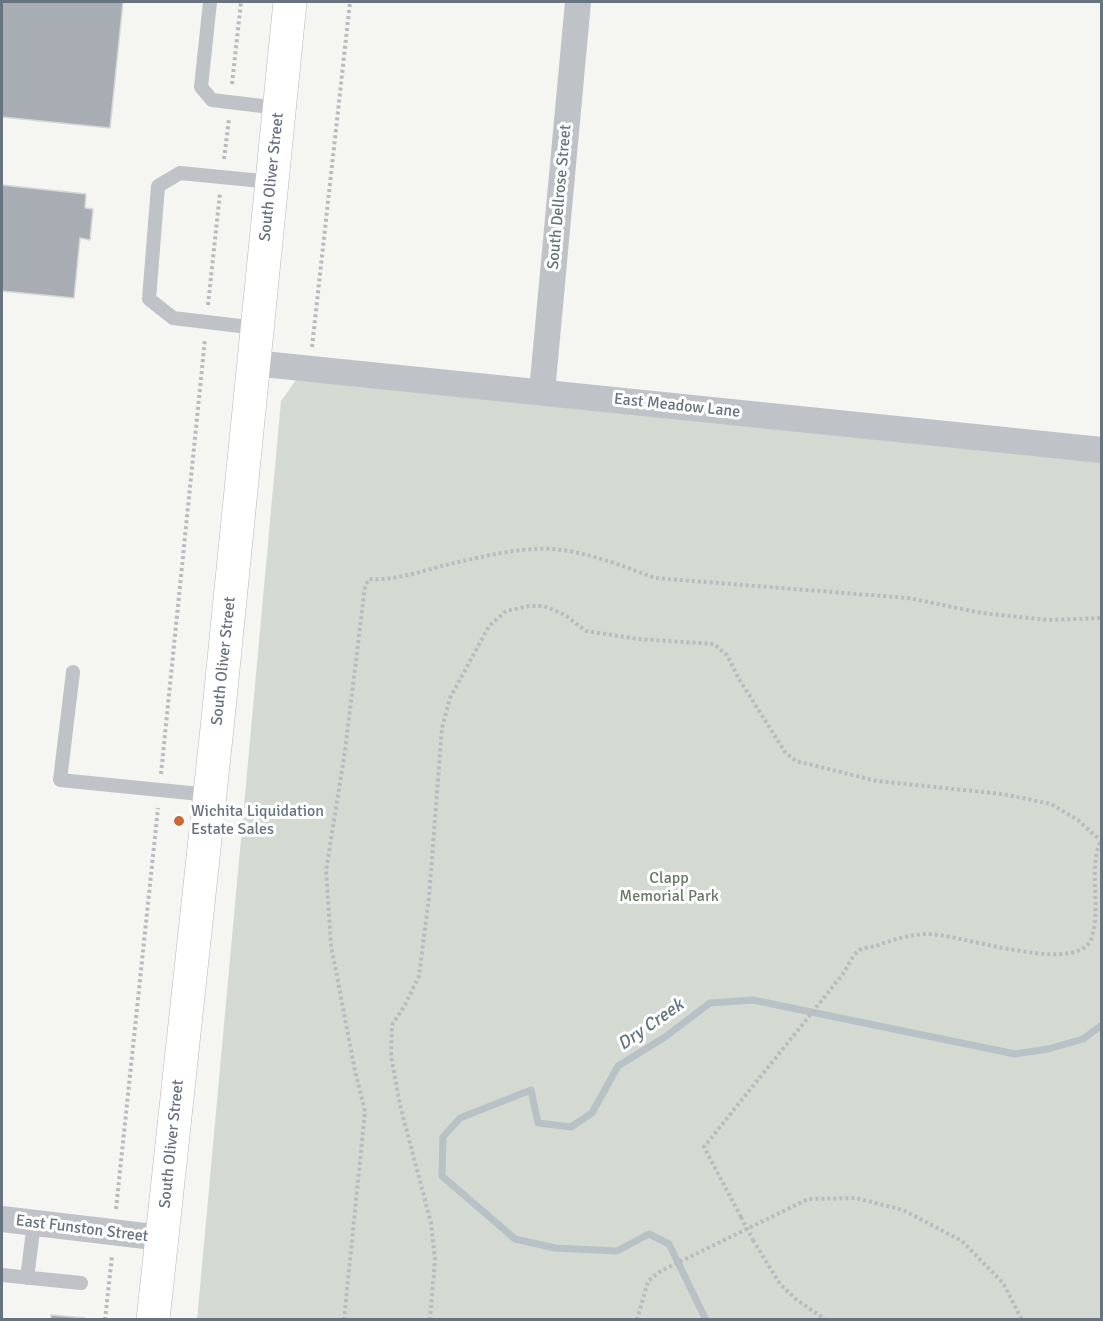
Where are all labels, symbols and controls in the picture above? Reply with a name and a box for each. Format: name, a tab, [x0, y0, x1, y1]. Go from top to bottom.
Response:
street label: South Oliver Street	[256, 112, 288, 242]
street label: South Dellrose Street	[544, 124, 576, 270]
street label: East Meadow Lane	[613, 390, 741, 422]
street label: South Oliver Street	[208, 596, 240, 726]
place label: Wichita Liquidation Estate Sales	[191, 802, 324, 840]
marker: Wichita Liquidation Estate Sales	[172, 814, 186, 828]
park label: Clapp Memorial Park	[619, 869, 719, 907]
water label: Dry Creek	[614, 995, 688, 1055]
street label: South Oliver Street	[156, 1079, 188, 1209]
street label: East Funston Street	[15, 1211, 149, 1247]

